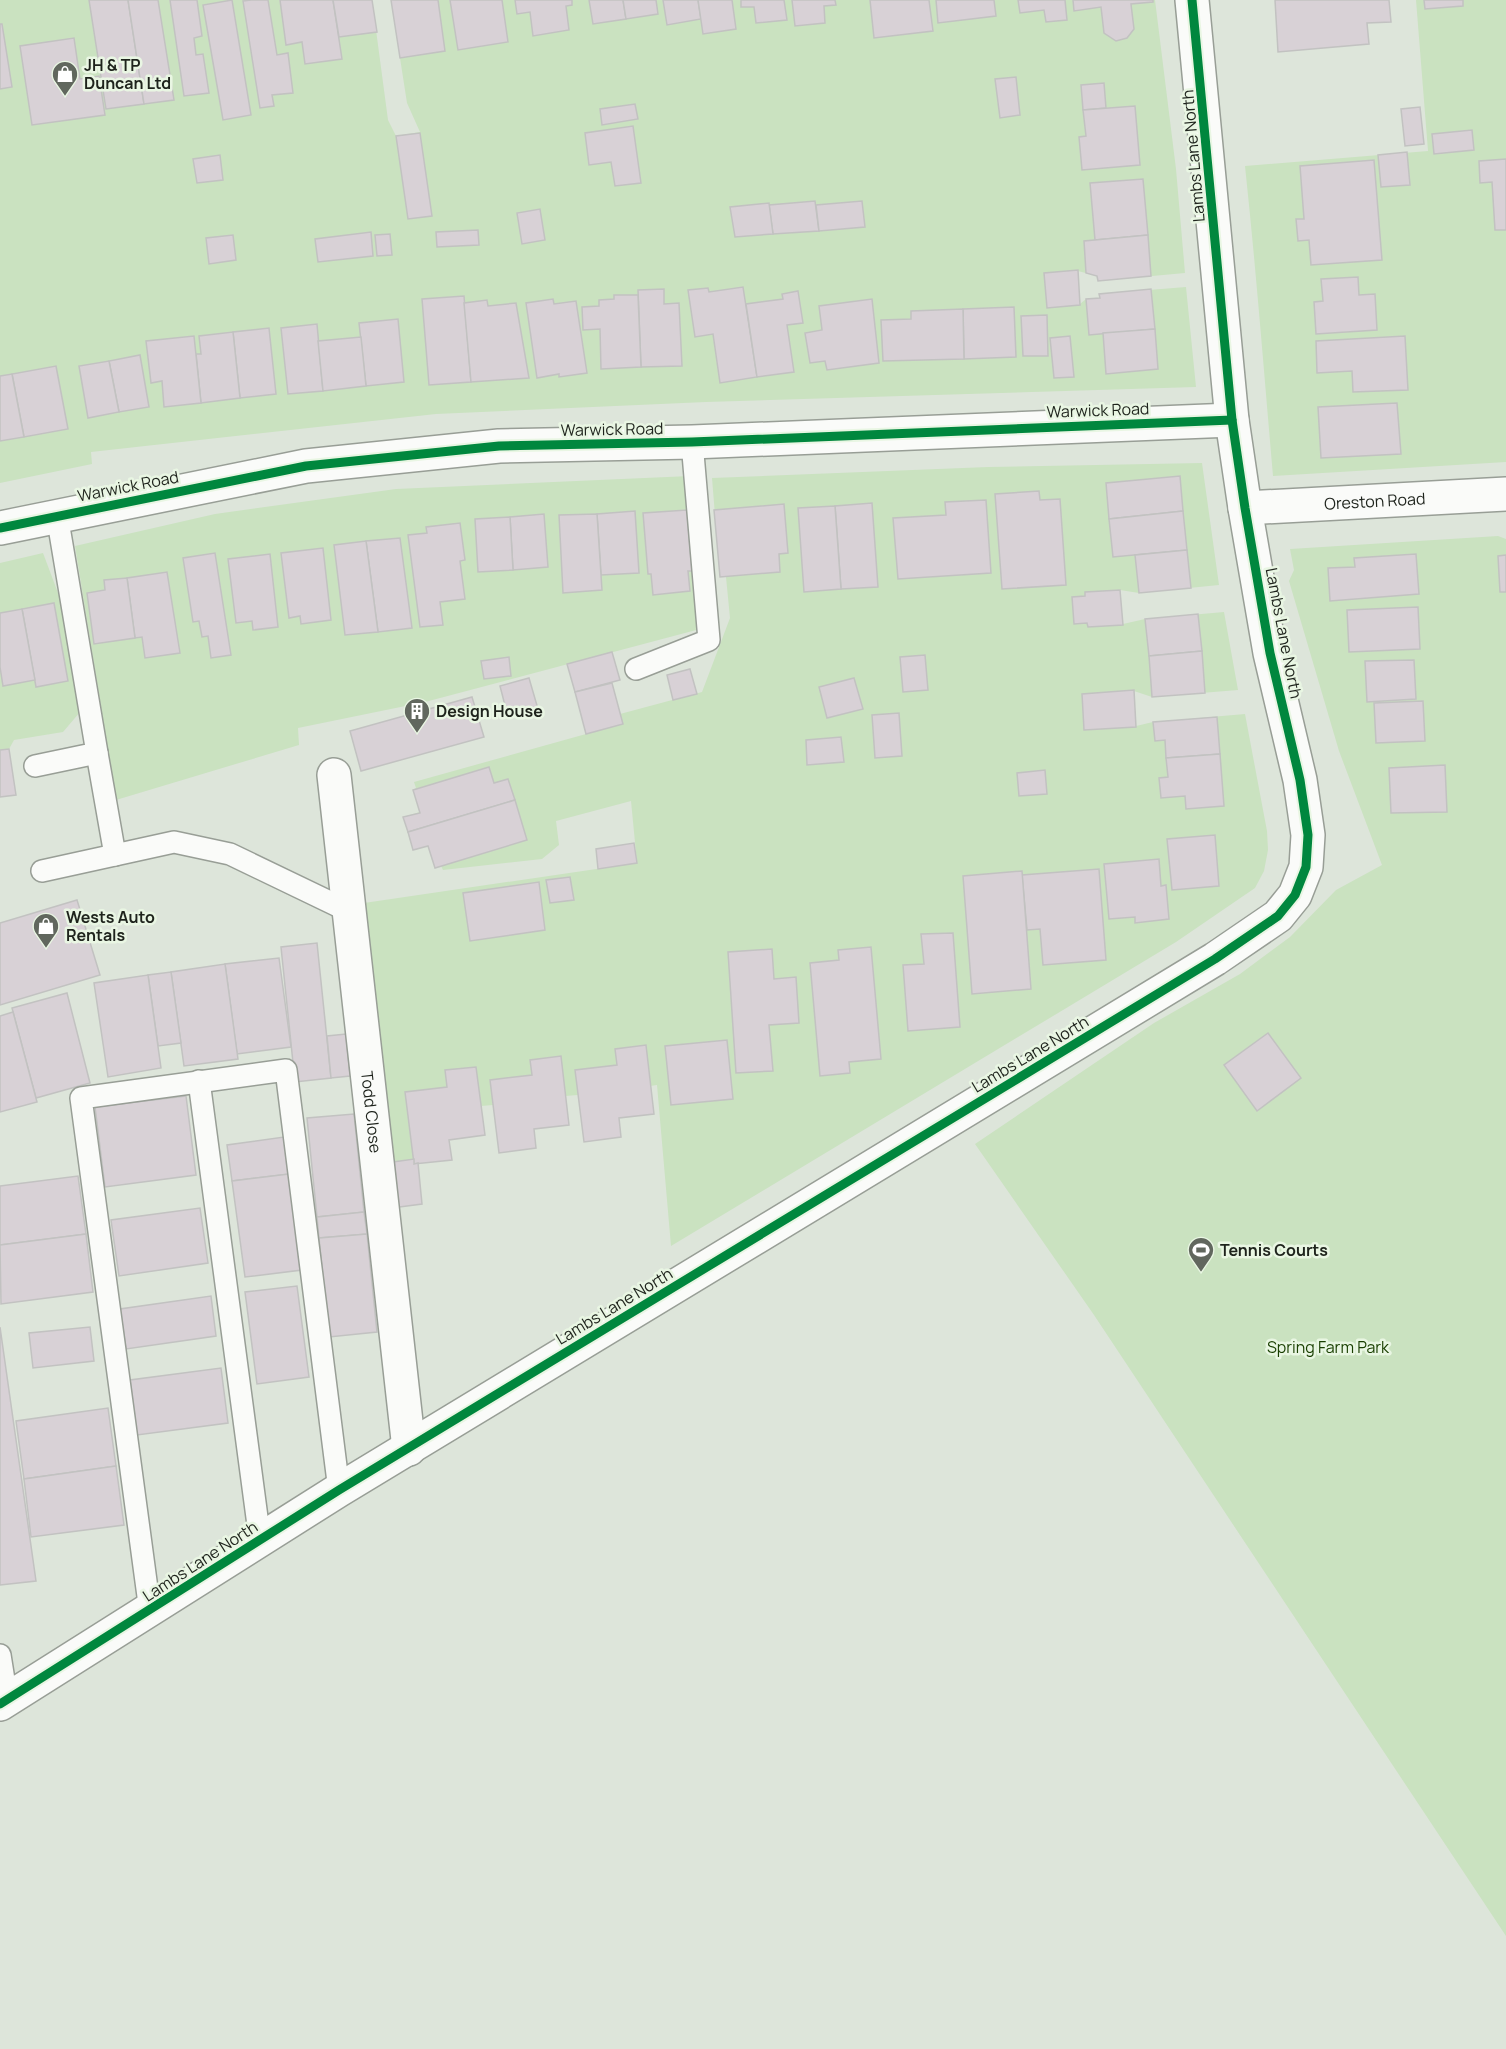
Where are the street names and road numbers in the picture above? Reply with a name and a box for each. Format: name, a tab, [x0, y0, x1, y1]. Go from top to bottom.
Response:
street label: Lambs Lane North	[1176, 89, 1210, 223]
street label: Warwick Road	[1046, 397, 1150, 423]
street label: Warwick Road	[560, 417, 664, 441]
street label: Warwick Road	[75, 465, 181, 507]
street label: Oreston Road	[1324, 487, 1426, 515]
street label: Lambs Lane North	[1261, 566, 1307, 700]
street label: Lambs Lane North	[967, 1010, 1093, 1098]
street label: Todd Close	[356, 1070, 387, 1154]
street label: Lambs Lane North	[551, 1262, 677, 1350]
street label: Lambs Lane North	[138, 1516, 262, 1606]

